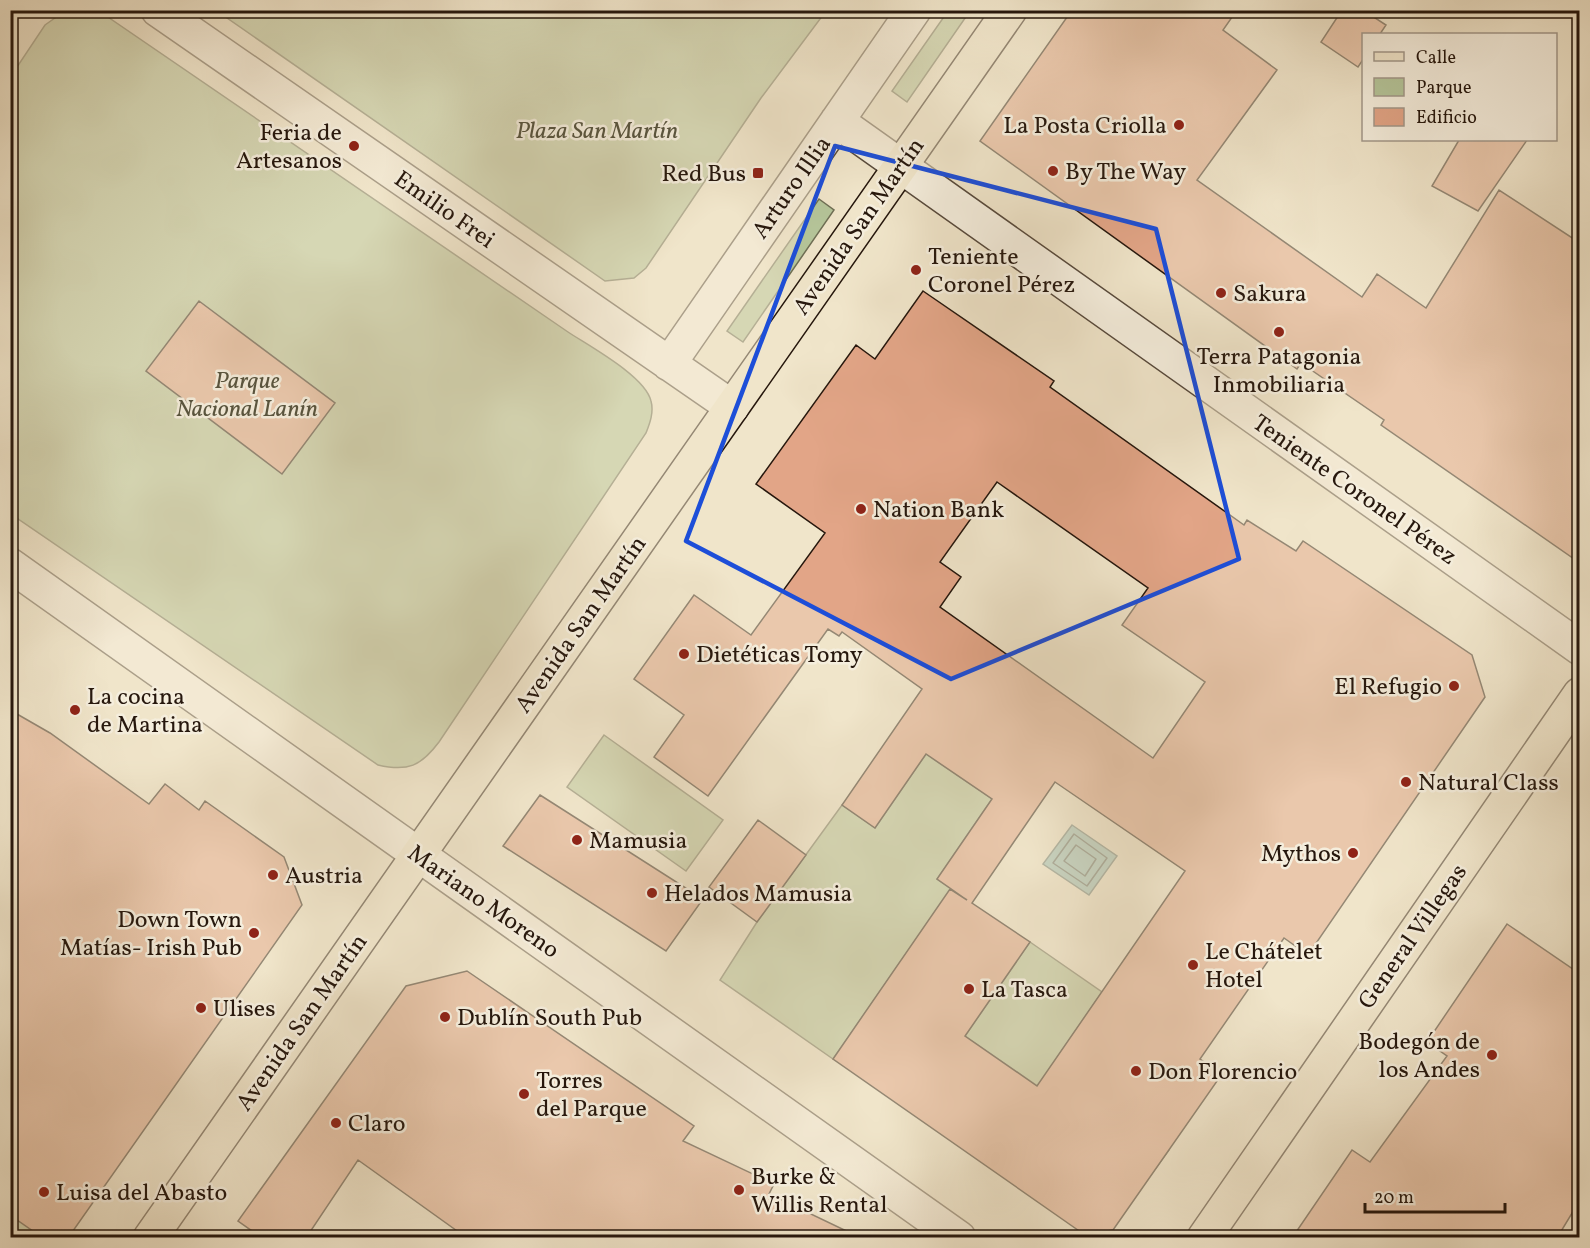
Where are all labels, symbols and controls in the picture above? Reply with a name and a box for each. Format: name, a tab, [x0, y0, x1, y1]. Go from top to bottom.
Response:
legend	[1362, 33, 1557, 141]
text: Calle	[1416, 46, 1456, 71]
text: Parque	[1416, 76, 1471, 101]
text: Edificio	[1416, 106, 1477, 131]
place label: La Posta Criolla	[1003, 110, 1167, 144]
park label: Plaza San Martín	[516, 115, 678, 149]
place label: Feria de Artesanos	[236, 117, 342, 179]
marker: La Posta Criolla	[1172, 118, 1186, 132]
street label: Arturo Illia	[745, 130, 841, 246]
street label: Avenida San Martín	[786, 131, 934, 323]
marker: Feria de Artesanos	[347, 139, 361, 153]
place label: By The Way	[1065, 156, 1186, 190]
place label: Red Bus	[662, 158, 746, 192]
street label: Emilio Frei	[386, 163, 501, 258]
marker: By The Way	[1046, 164, 1060, 178]
marker: Red Bus	[751, 166, 765, 180]
place label: Teniente Coronel Pérez	[928, 241, 1075, 303]
marker: Teniente Coronel Pérez	[909, 263, 923, 277]
place label: Sakura	[1233, 278, 1307, 312]
marker: Sakura	[1214, 286, 1228, 300]
marker: Terra Patagonia Inmobiliaria	[1272, 325, 1286, 339]
place label: Terra Patagonia Inmobiliaria	[1196, 341, 1362, 403]
park label: Parque Nacional Lanín	[176, 365, 318, 427]
street label: Teniente Coronel Pérez	[1245, 407, 1463, 574]
place label: Nation Bank	[873, 494, 1004, 528]
marker: Nation Bank	[854, 502, 868, 516]
street label: Avenida San Martín	[508, 529, 656, 721]
place label: Dietéticas Tomy	[696, 639, 863, 673]
marker: Dietéticas Tomy	[677, 647, 691, 661]
place label: El Refugio	[1334, 671, 1442, 705]
marker: El Refugio	[1447, 679, 1461, 693]
place label: La cocina de Martina	[87, 681, 203, 743]
marker: La cocina de Martina	[68, 703, 82, 717]
place label: Natural Class	[1418, 767, 1559, 801]
marker: Natural Class	[1399, 775, 1413, 789]
place label: Mamusia	[589, 825, 688, 859]
marker: Mamusia	[570, 833, 584, 847]
street label: Mariano Moreno	[400, 837, 566, 968]
place label: Mythos	[1261, 838, 1341, 872]
marker: Mythos	[1346, 846, 1360, 860]
street label: General Villegas	[1351, 858, 1476, 1017]
place label: Austria	[285, 860, 363, 894]
marker: Austria	[266, 868, 280, 882]
place label: Helados Mamusia	[664, 878, 852, 912]
marker: Helados Mamusia	[645, 886, 659, 900]
place label: Down Town Matías- Irish Pub	[60, 904, 242, 966]
marker: Down Town Matías- Irish Pub	[247, 926, 261, 940]
street label: Avenida San Martín	[229, 927, 377, 1119]
place label: Le Chátelet Hotel	[1205, 936, 1323, 998]
marker: Le Chátelet Hotel	[1186, 958, 1200, 972]
place label: La Tasca	[981, 974, 1068, 1008]
marker: La Tasca	[962, 982, 976, 996]
place label: Ulises	[213, 993, 276, 1027]
marker: Ulises	[194, 1001, 208, 1015]
place label: Dublín South Pub	[457, 1002, 642, 1036]
marker: Dublín South Pub	[438, 1010, 452, 1024]
place label: Bodegón de los Andes	[1358, 1026, 1480, 1088]
marker: Bodegón de los Andes	[1485, 1048, 1499, 1062]
place label: Don Florencio	[1148, 1056, 1297, 1090]
marker: Don Florencio	[1129, 1064, 1143, 1078]
place label: Torres del Parque	[536, 1065, 647, 1127]
marker: Torres del Parque	[517, 1087, 531, 1101]
place label: Claro	[348, 1108, 406, 1142]
marker: Claro	[329, 1116, 343, 1130]
place label: Burke & Willis Rental	[751, 1161, 887, 1223]
scale bar	[1365, 1176, 1504, 1214]
place label: Luisa del Abasto	[56, 1177, 227, 1211]
marker: Burke & Willis Rental	[732, 1183, 746, 1197]
marker: Luisa del Abasto	[37, 1185, 51, 1199]
text: 20 m	[1374, 1186, 1414, 1211]

